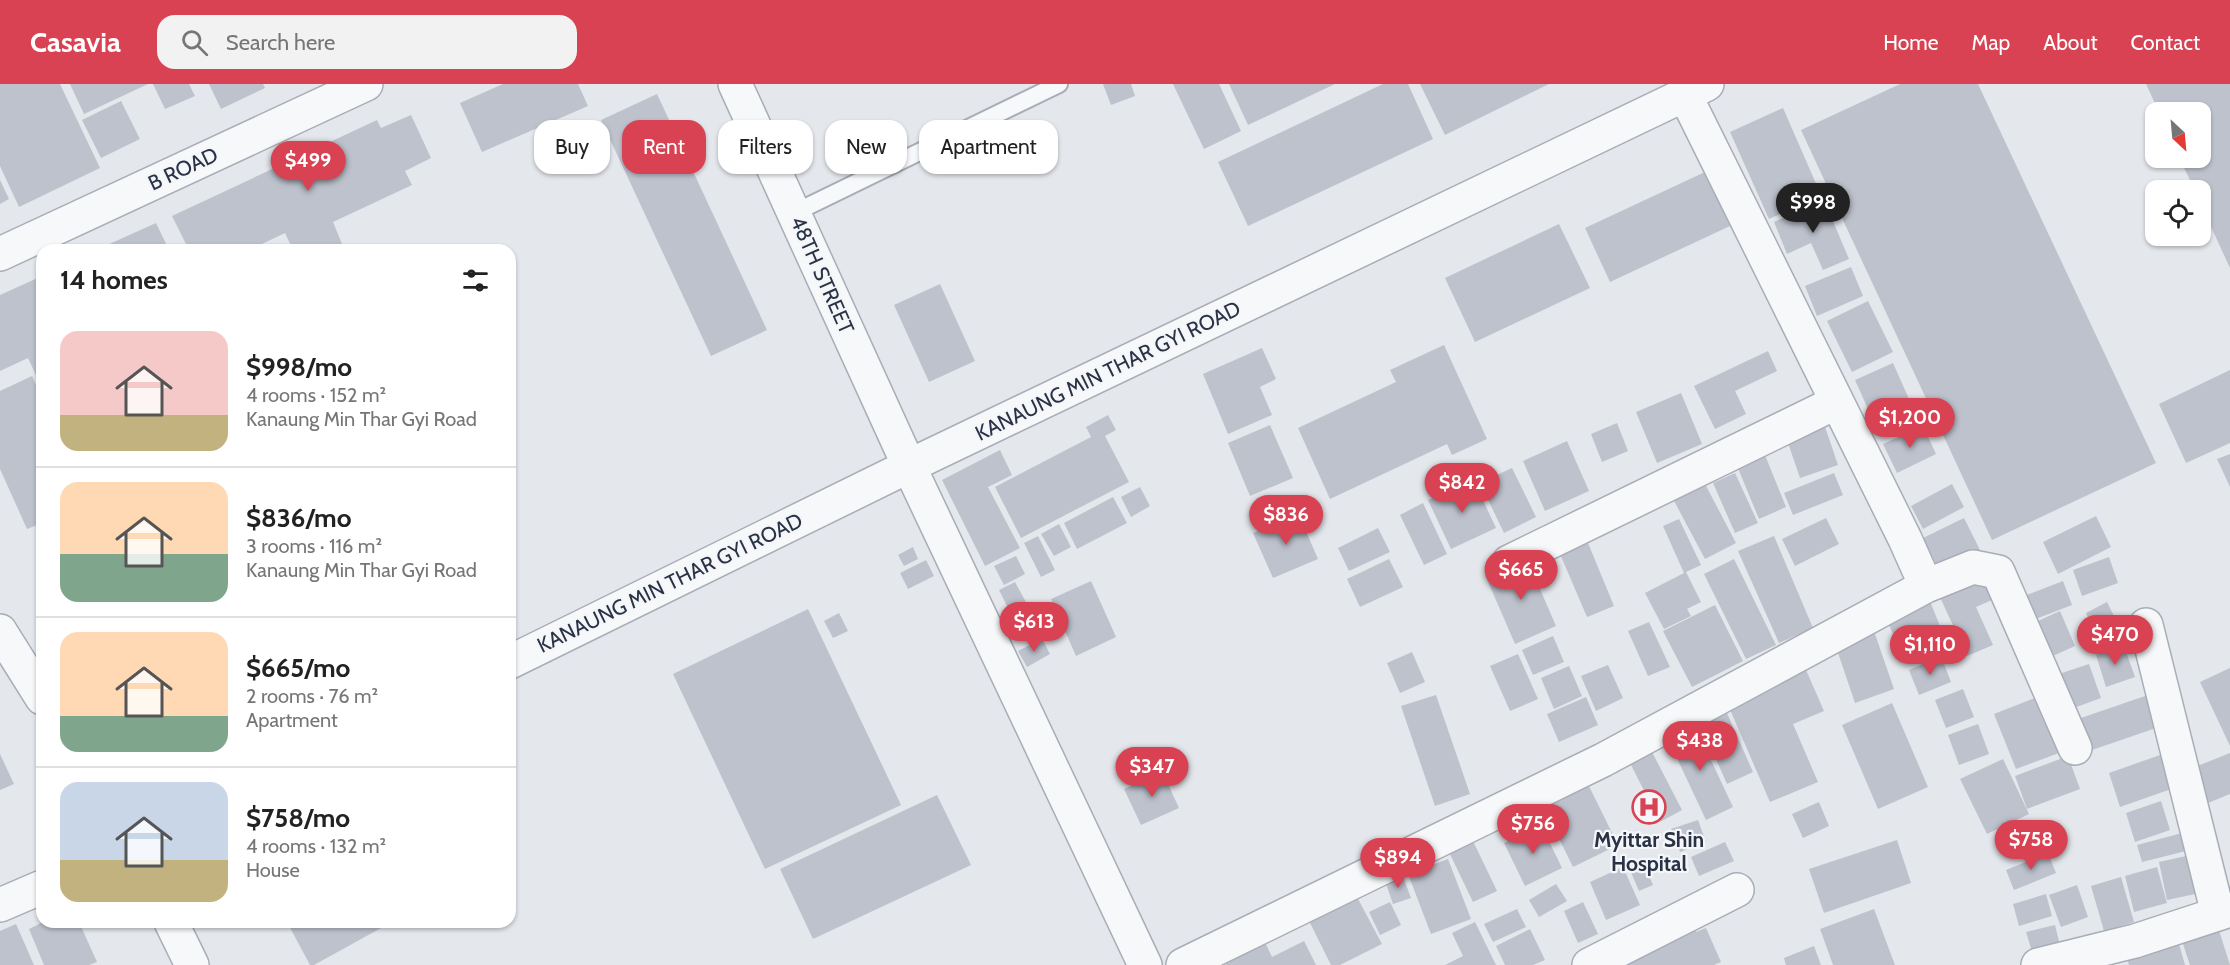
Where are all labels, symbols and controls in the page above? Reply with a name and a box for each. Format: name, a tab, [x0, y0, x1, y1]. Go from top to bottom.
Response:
search box	[157, 15, 577, 69]
text: Casavia	[30, 25, 121, 59]
icon: search	[178, 26, 211, 59]
text: Search here	[226, 29, 335, 56]
text: Home	[1883, 30, 1939, 55]
text: Map	[1972, 30, 2010, 55]
text: About	[2043, 30, 2097, 55]
text: Contact	[2130, 30, 2200, 55]
north arrow	[2145, 102, 2211, 168]
map controls	[2145, 102, 2211, 246]
chip: Buy	[534, 120, 610, 174]
chip: Rent	[622, 120, 706, 174]
chip: Filters	[718, 120, 813, 174]
chip: New	[825, 120, 907, 174]
chip: Apartment	[919, 120, 1058, 174]
pin: $499	[272, 141, 344, 192]
street label: B ROAD	[144, 142, 222, 196]
text: $499	[285, 148, 331, 172]
button: locate	[2145, 180, 2211, 246]
pin: $998	[1777, 183, 1849, 234]
text: $998	[1790, 190, 1836, 214]
street label: 48TH STREET	[785, 212, 860, 337]
text: 14 homes	[60, 264, 168, 296]
icon: filters	[459, 264, 492, 297]
street label: KANAUNG MIN THAR GYI ROAD	[971, 295, 1245, 446]
text: $998/mo	[246, 351, 352, 383]
icon: home	[108, 355, 180, 427]
text: 4 rooms · 152 m²	[246, 383, 386, 407]
pin: $1,200	[1861, 398, 1959, 449]
text: $1,200	[1879, 405, 1941, 429]
text: Kanaung Min Thar Gyi Road	[246, 407, 477, 431]
pin: $842	[1426, 463, 1498, 514]
text: $842	[1439, 470, 1485, 494]
pin: $836	[1250, 495, 1322, 546]
text: $836/mo	[246, 502, 351, 534]
text: $836	[1263, 502, 1309, 526]
icon: home	[108, 506, 180, 578]
street label: KANAUNG MIN THAR GYI ROAD	[533, 507, 807, 658]
text: 3 rooms · 116 m²	[246, 534, 382, 558]
pin: $665	[1485, 550, 1557, 601]
text: $665	[1499, 557, 1543, 581]
text: Kanaung Min Thar Gyi Road	[246, 558, 477, 582]
pin: $613	[998, 602, 1070, 653]
text: $613	[1014, 609, 1055, 633]
pin: $470	[2079, 615, 2151, 666]
text: $470	[2091, 622, 2139, 646]
pin: $1,110	[1881, 625, 1979, 676]
text: $1,110	[1904, 632, 1956, 656]
text: $665/mo	[246, 652, 350, 684]
icon: home	[108, 656, 180, 728]
text: 2 rooms · 76 m²	[246, 684, 378, 708]
text: Apartment	[246, 708, 338, 732]
pin: $438	[1664, 721, 1736, 772]
text: $438	[1677, 728, 1723, 752]
pin: $347	[1116, 747, 1188, 798]
text: $347	[1130, 754, 1175, 778]
hospital icon: Myittar Shin Hospital	[1631, 789, 1667, 825]
text: $758/mo	[246, 802, 350, 834]
pin: $756	[1497, 804, 1569, 855]
icon: home	[108, 806, 180, 878]
text: $756	[1511, 811, 1555, 835]
pin: $758	[1995, 820, 2067, 871]
place label: Myittar Shin Hospital	[1594, 827, 1704, 876]
text: $758	[2009, 827, 2053, 851]
text: 4 rooms · 132 m²	[246, 834, 386, 858]
pin: $894	[1362, 838, 1434, 889]
text: $894	[1374, 845, 1422, 869]
text: House	[246, 858, 300, 882]

